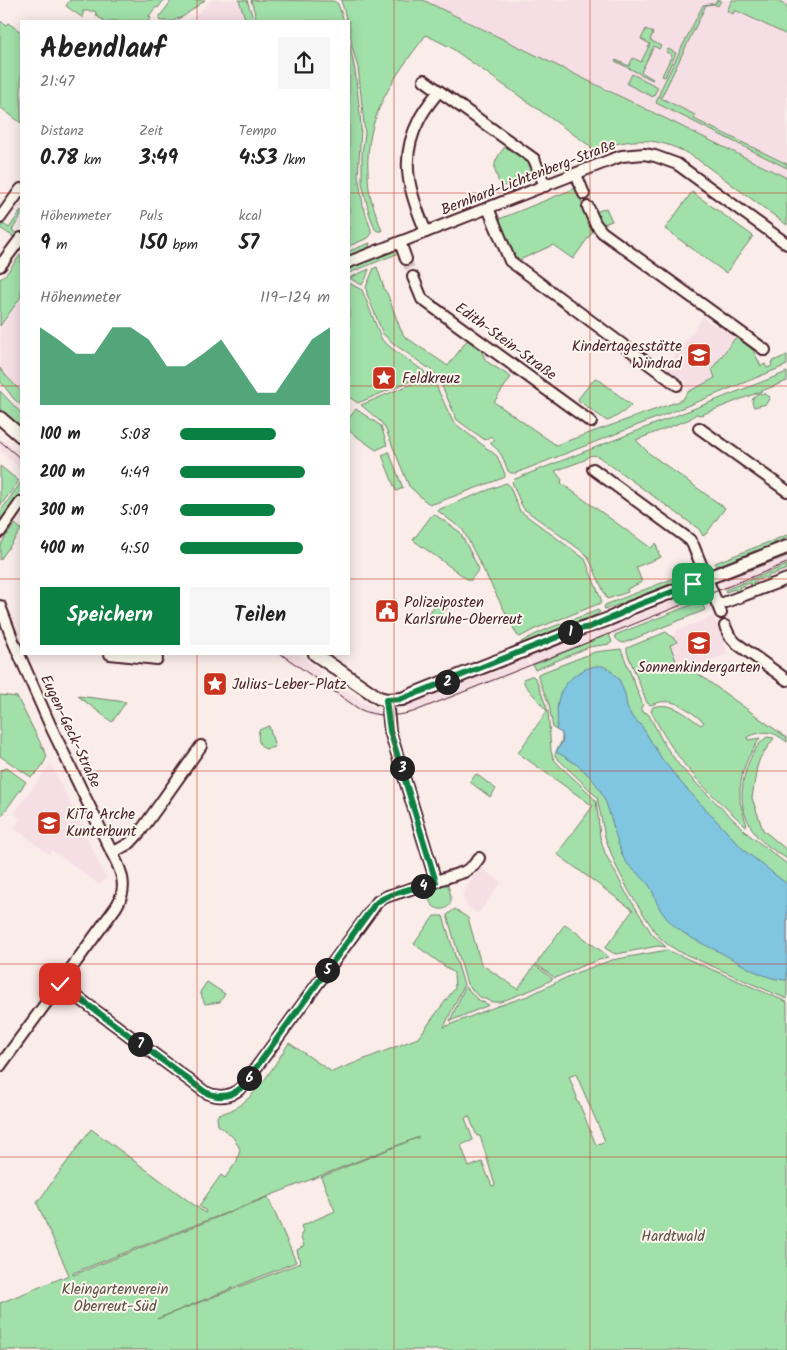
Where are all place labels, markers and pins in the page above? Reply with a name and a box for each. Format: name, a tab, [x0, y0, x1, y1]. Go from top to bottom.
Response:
place label: Kindertagesstätte Windrad	[572, 335, 683, 376]
school or university icon: Kindertagesstätte Windrad	[686, 342, 712, 368]
place icon: Feldkreuz	[371, 365, 397, 391]
place label: Feldkreuz	[402, 367, 461, 391]
pin	[672, 563, 714, 605]
place label: Polizeiposten Karlsruhe-Oberreut	[404, 591, 523, 632]
public building icon: Polizeiposten Karlsruhe-Oberreut	[374, 598, 400, 624]
pin: 1	[558, 620, 582, 644]
school or university icon: Sonnenkindergarten	[686, 630, 712, 656]
place label: Sonnenkindergarten	[638, 656, 760, 680]
pin: 2	[434, 670, 460, 694]
place icon: Julius-Leber-Platz	[202, 671, 228, 697]
place label: Julius-Leber-Platz	[232, 673, 347, 697]
pin: 3	[390, 756, 414, 780]
place label: KiTa Arche Kunterbunt	[66, 803, 137, 844]
school or university icon: KiTa Arche Kunterbunt	[36, 810, 62, 836]
pin: 4	[410, 874, 436, 898]
pin: 5	[314, 958, 340, 982]
pin	[39, 963, 81, 1005]
pin: 7	[128, 1032, 152, 1056]
pin: 6	[236, 1066, 262, 1090]

